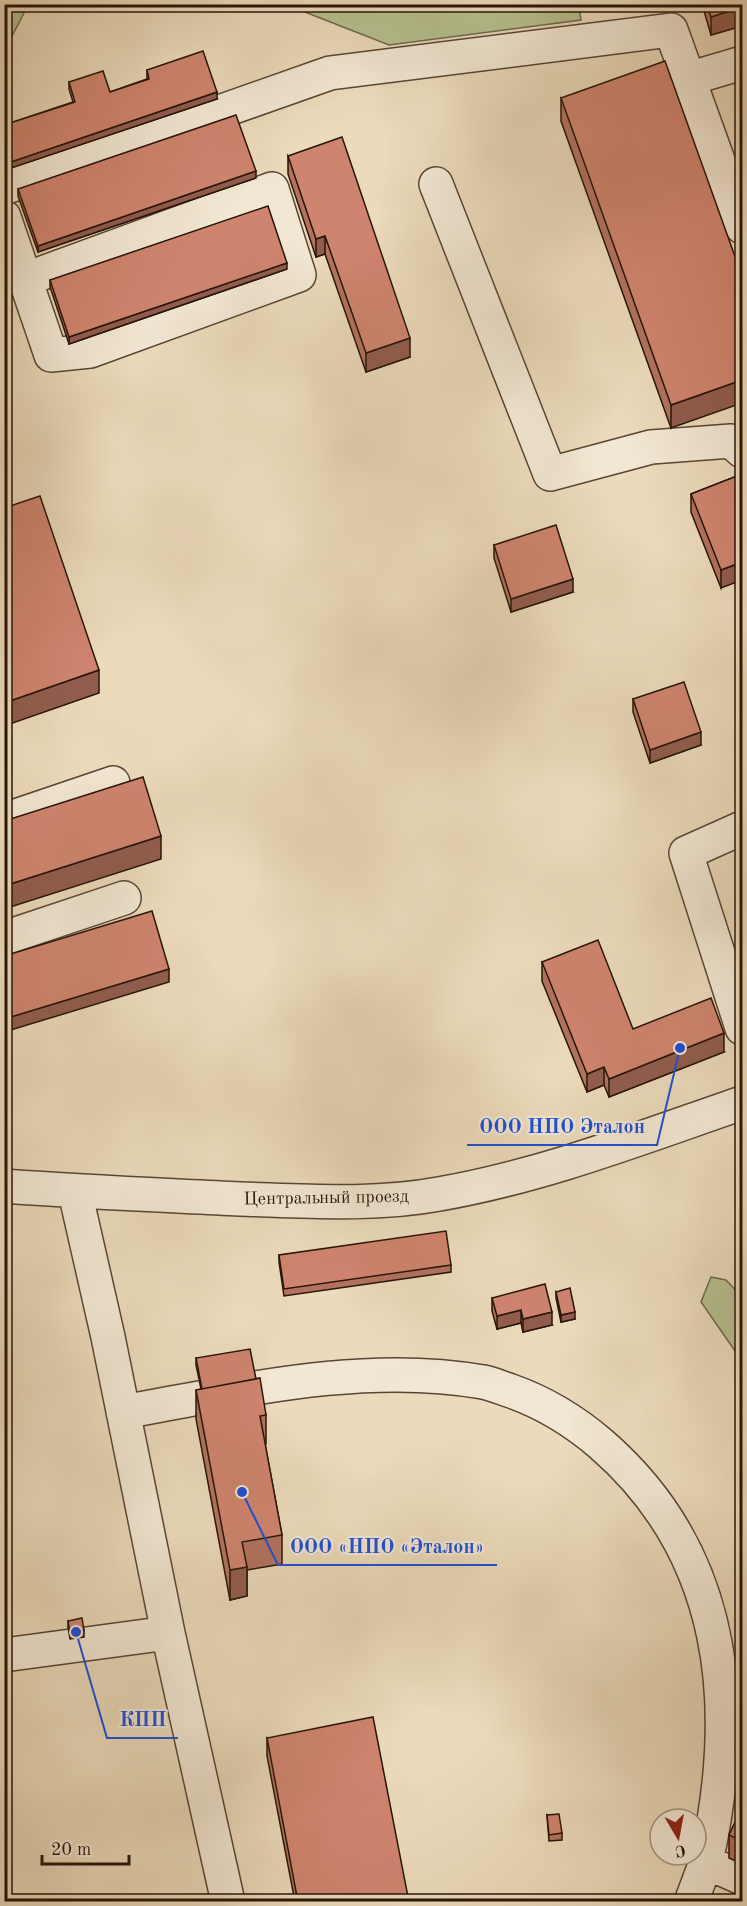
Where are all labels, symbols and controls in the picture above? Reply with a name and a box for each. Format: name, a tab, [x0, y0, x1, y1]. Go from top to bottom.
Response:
callout: ООО НПО Эталон	[467, 1107, 657, 1145]
text: ООО НПО Эталон	[479, 1118, 645, 1138]
street label: Центральный проезд	[243, 1188, 409, 1208]
callout: ООО «НПО «Эталон»	[278, 1527, 497, 1565]
text: ООО «НПО «Эталон»	[290, 1538, 484, 1558]
callout: КПП	[107, 1700, 178, 1738]
text: КПП	[119, 1711, 167, 1731]
north arrow	[648, 1807, 708, 1867]
scale bar	[42, 1828, 129, 1866]
text: 20 m	[51, 1841, 91, 1859]
text: С	[674, 1841, 687, 1859]

